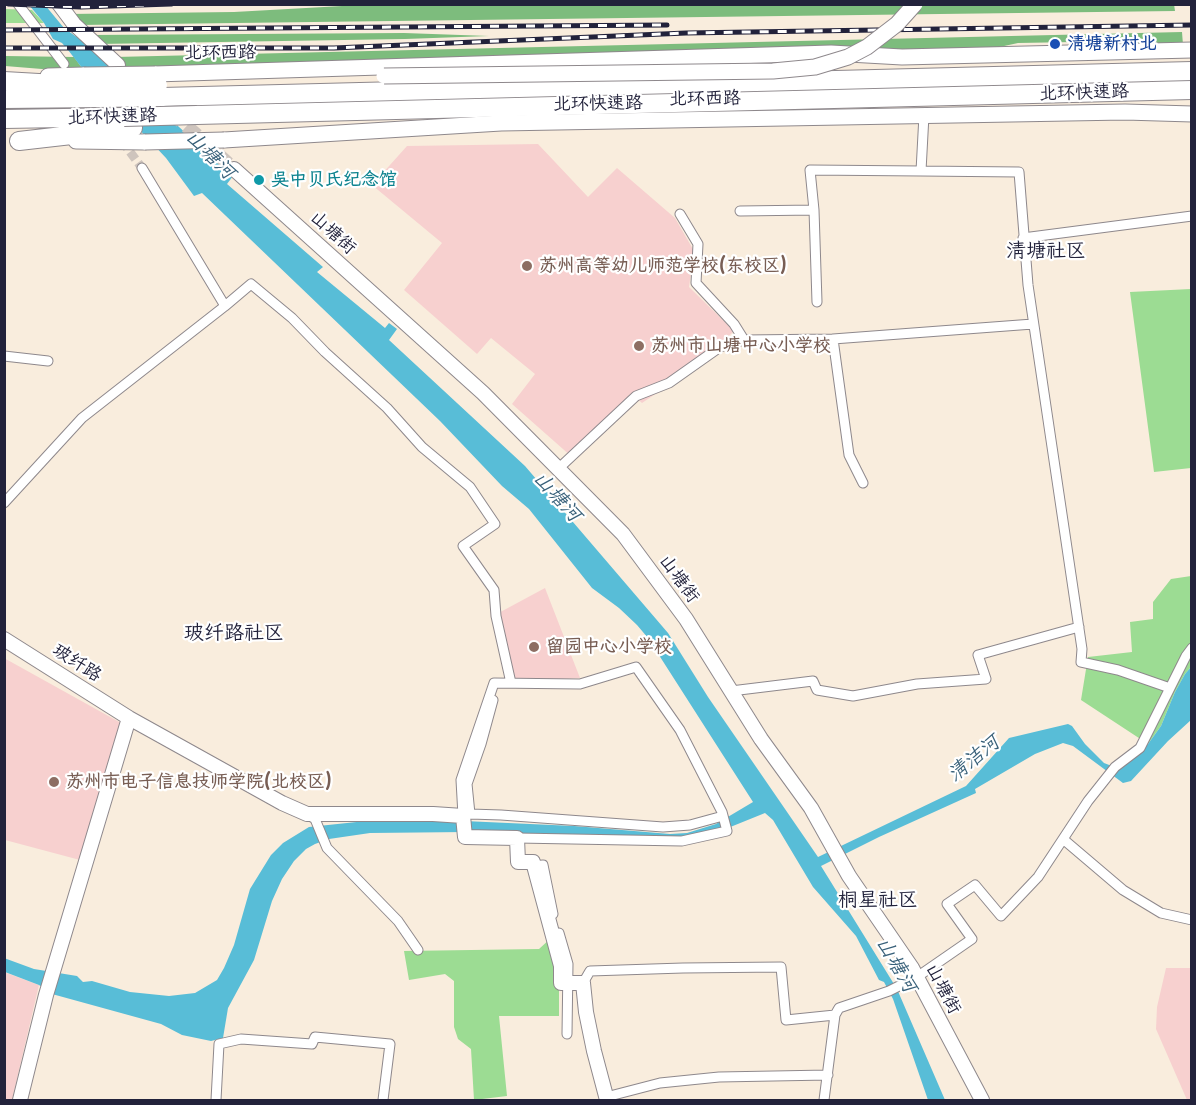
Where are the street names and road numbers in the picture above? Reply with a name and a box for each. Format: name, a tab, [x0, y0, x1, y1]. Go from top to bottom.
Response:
street label: 北环西路	[184, 42, 256, 64]
street label: 北环快速路	[1039, 81, 1129, 105]
street label: 北环西路	[669, 88, 741, 110]
street label: 北环快速路	[553, 92, 643, 116]
street label: 北环快速路	[67, 105, 157, 129]
street label: 山塘街	[306, 207, 360, 259]
street label: 山塘街	[654, 551, 704, 607]
street label: 玻纤路	[48, 639, 106, 687]
street label: 山塘街	[921, 960, 965, 1018]

